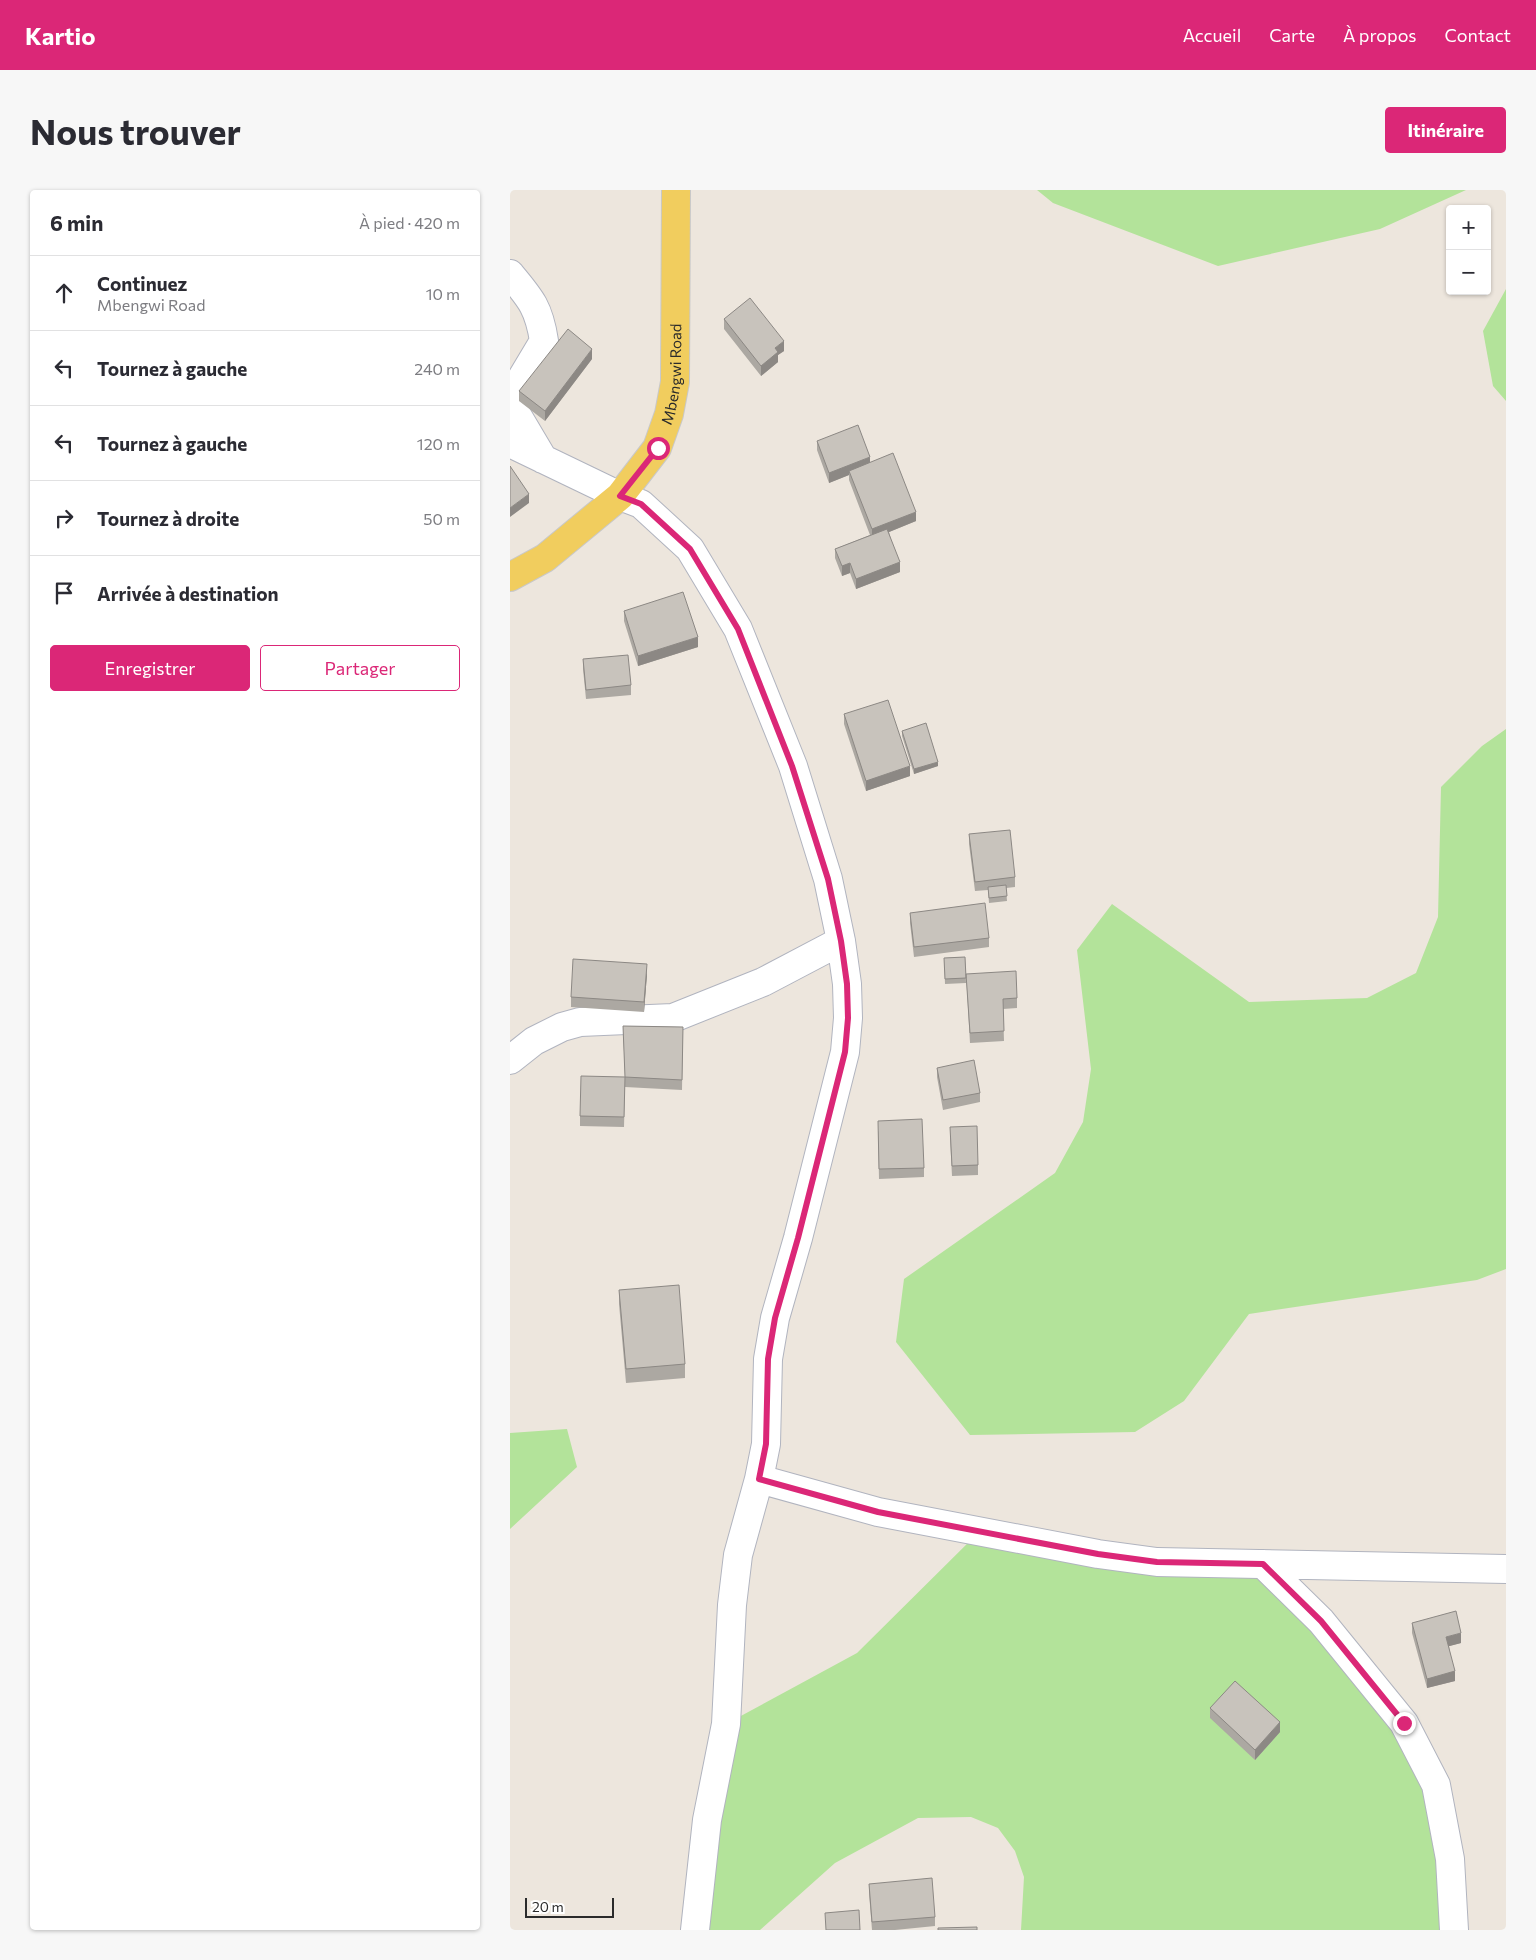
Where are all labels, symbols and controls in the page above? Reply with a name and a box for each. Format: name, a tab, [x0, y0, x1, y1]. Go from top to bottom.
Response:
text: Kartio	[25, 21, 95, 50]
text: Accueil	[1183, 24, 1241, 46]
text: Carte	[1269, 24, 1315, 46]
text: À propos	[1343, 24, 1417, 46]
text: Contact	[1445, 24, 1511, 46]
button: Itinéraire	[1385, 107, 1506, 153]
text: Nous trouver	[30, 109, 241, 152]
map controls	[1446, 205, 1491, 295]
button: +	[1446, 205, 1491, 250]
text: 6 min	[50, 210, 103, 235]
text: À pied · 420 m	[359, 213, 460, 232]
button: −	[1446, 250, 1491, 295]
text: Continuez	[97, 272, 187, 295]
icon: ahead	[50, 279, 78, 307]
text: 10 m	[426, 284, 460, 303]
text: Mbengwi Road	[97, 295, 205, 314]
street label: Mbengwi Road	[657, 323, 684, 427]
icon: left	[50, 354, 78, 382]
text: Tournez à gauche	[97, 357, 247, 380]
text: 240 m	[414, 359, 460, 378]
icon: left	[50, 429, 78, 457]
text: Tournez à gauche	[97, 432, 247, 455]
text: 120 m	[417, 434, 460, 453]
route start	[647, 437, 670, 460]
icon: right	[50, 504, 78, 532]
text: Tournez à droite	[97, 507, 239, 530]
text: 50 m	[423, 509, 460, 528]
icon: arrive	[50, 579, 78, 607]
text: Arrivée à destination	[97, 582, 279, 605]
button: Enregistrer	[50, 645, 250, 691]
button: Partager	[260, 645, 460, 691]
route end	[1393, 1712, 1416, 1735]
scale bar	[525, 1895, 614, 1918]
text: 20 m	[532, 1898, 564, 1915]

